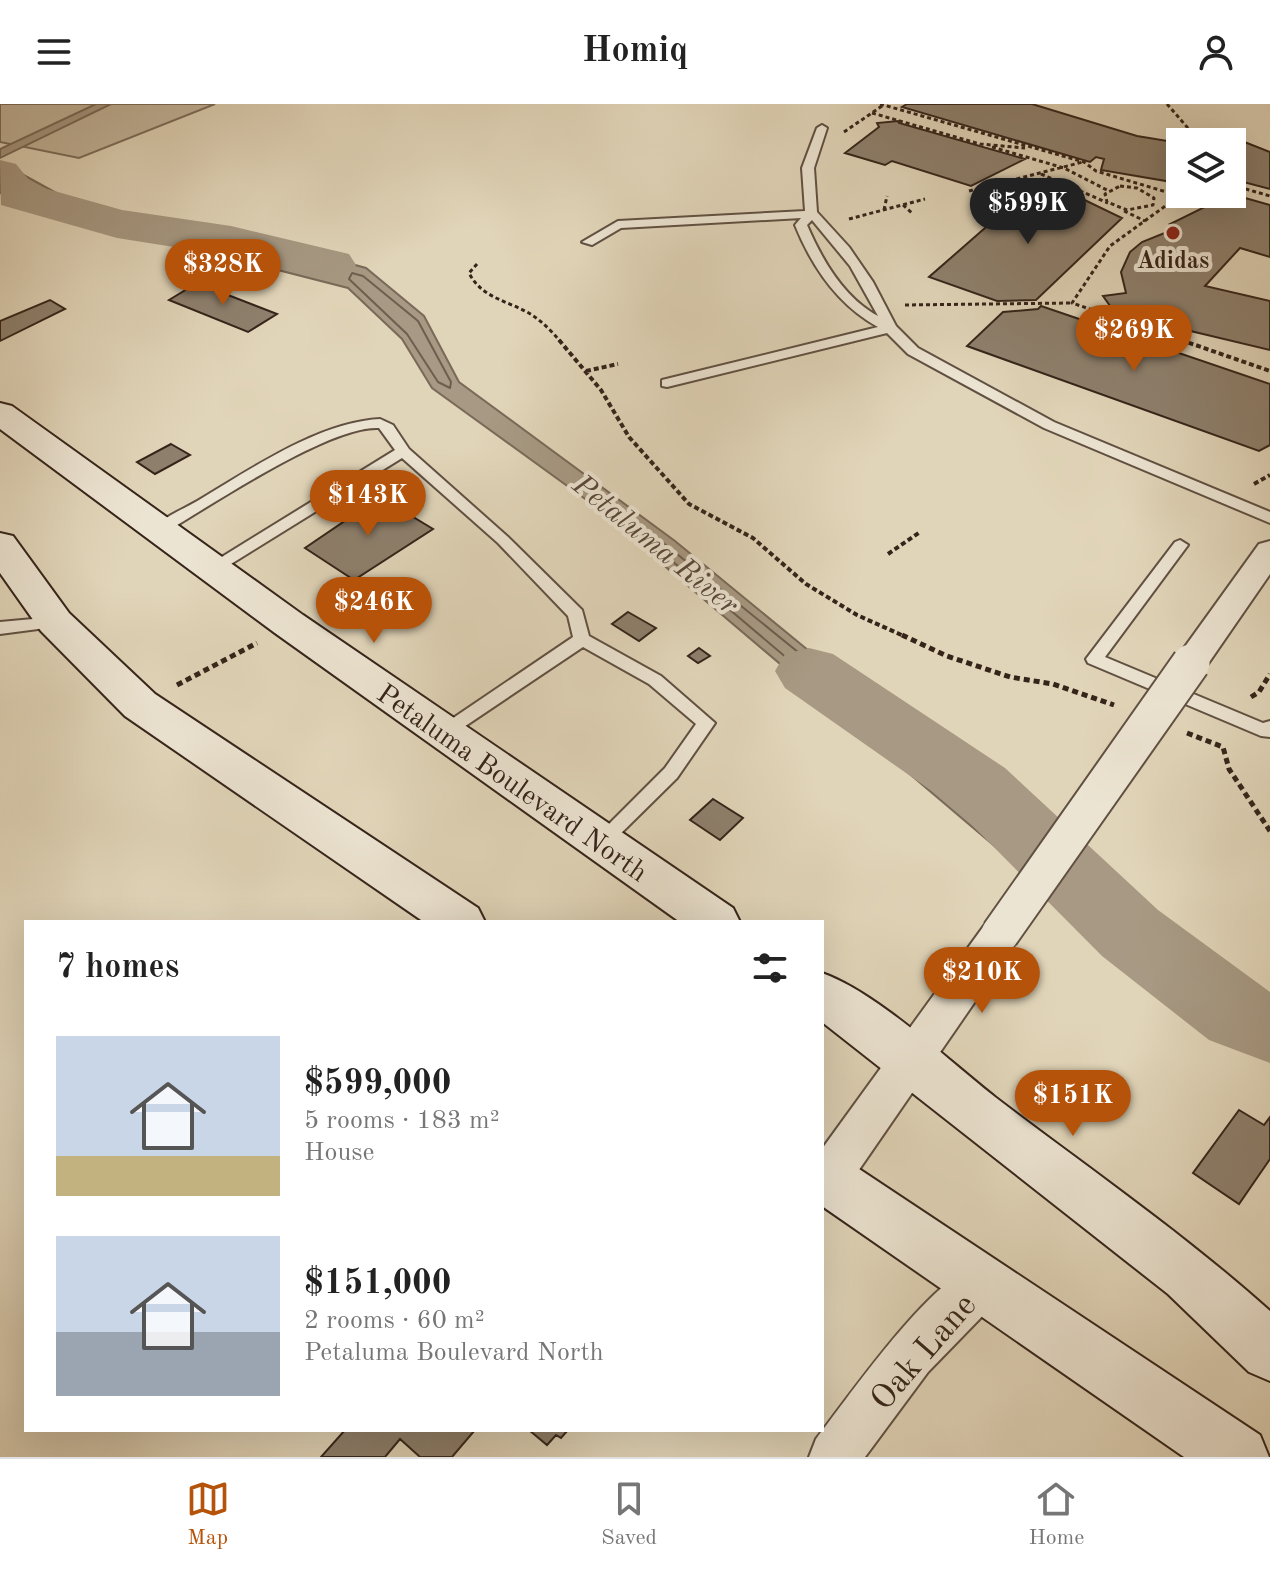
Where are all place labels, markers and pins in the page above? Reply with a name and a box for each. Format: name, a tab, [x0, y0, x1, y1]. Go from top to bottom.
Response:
pin: $599K	[972, 178, 1084, 246]
marker: Adidas	[1164, 224, 1182, 242]
pin: $328K	[167, 239, 279, 307]
place label: Adidas	[1137, 250, 1209, 274]
pin: $269K	[1078, 305, 1190, 373]
pin: $143K	[312, 470, 424, 538]
pin: $246K	[318, 577, 430, 645]
pin: $210K	[926, 947, 1038, 1015]
pin: $151K	[1017, 1070, 1129, 1138]

